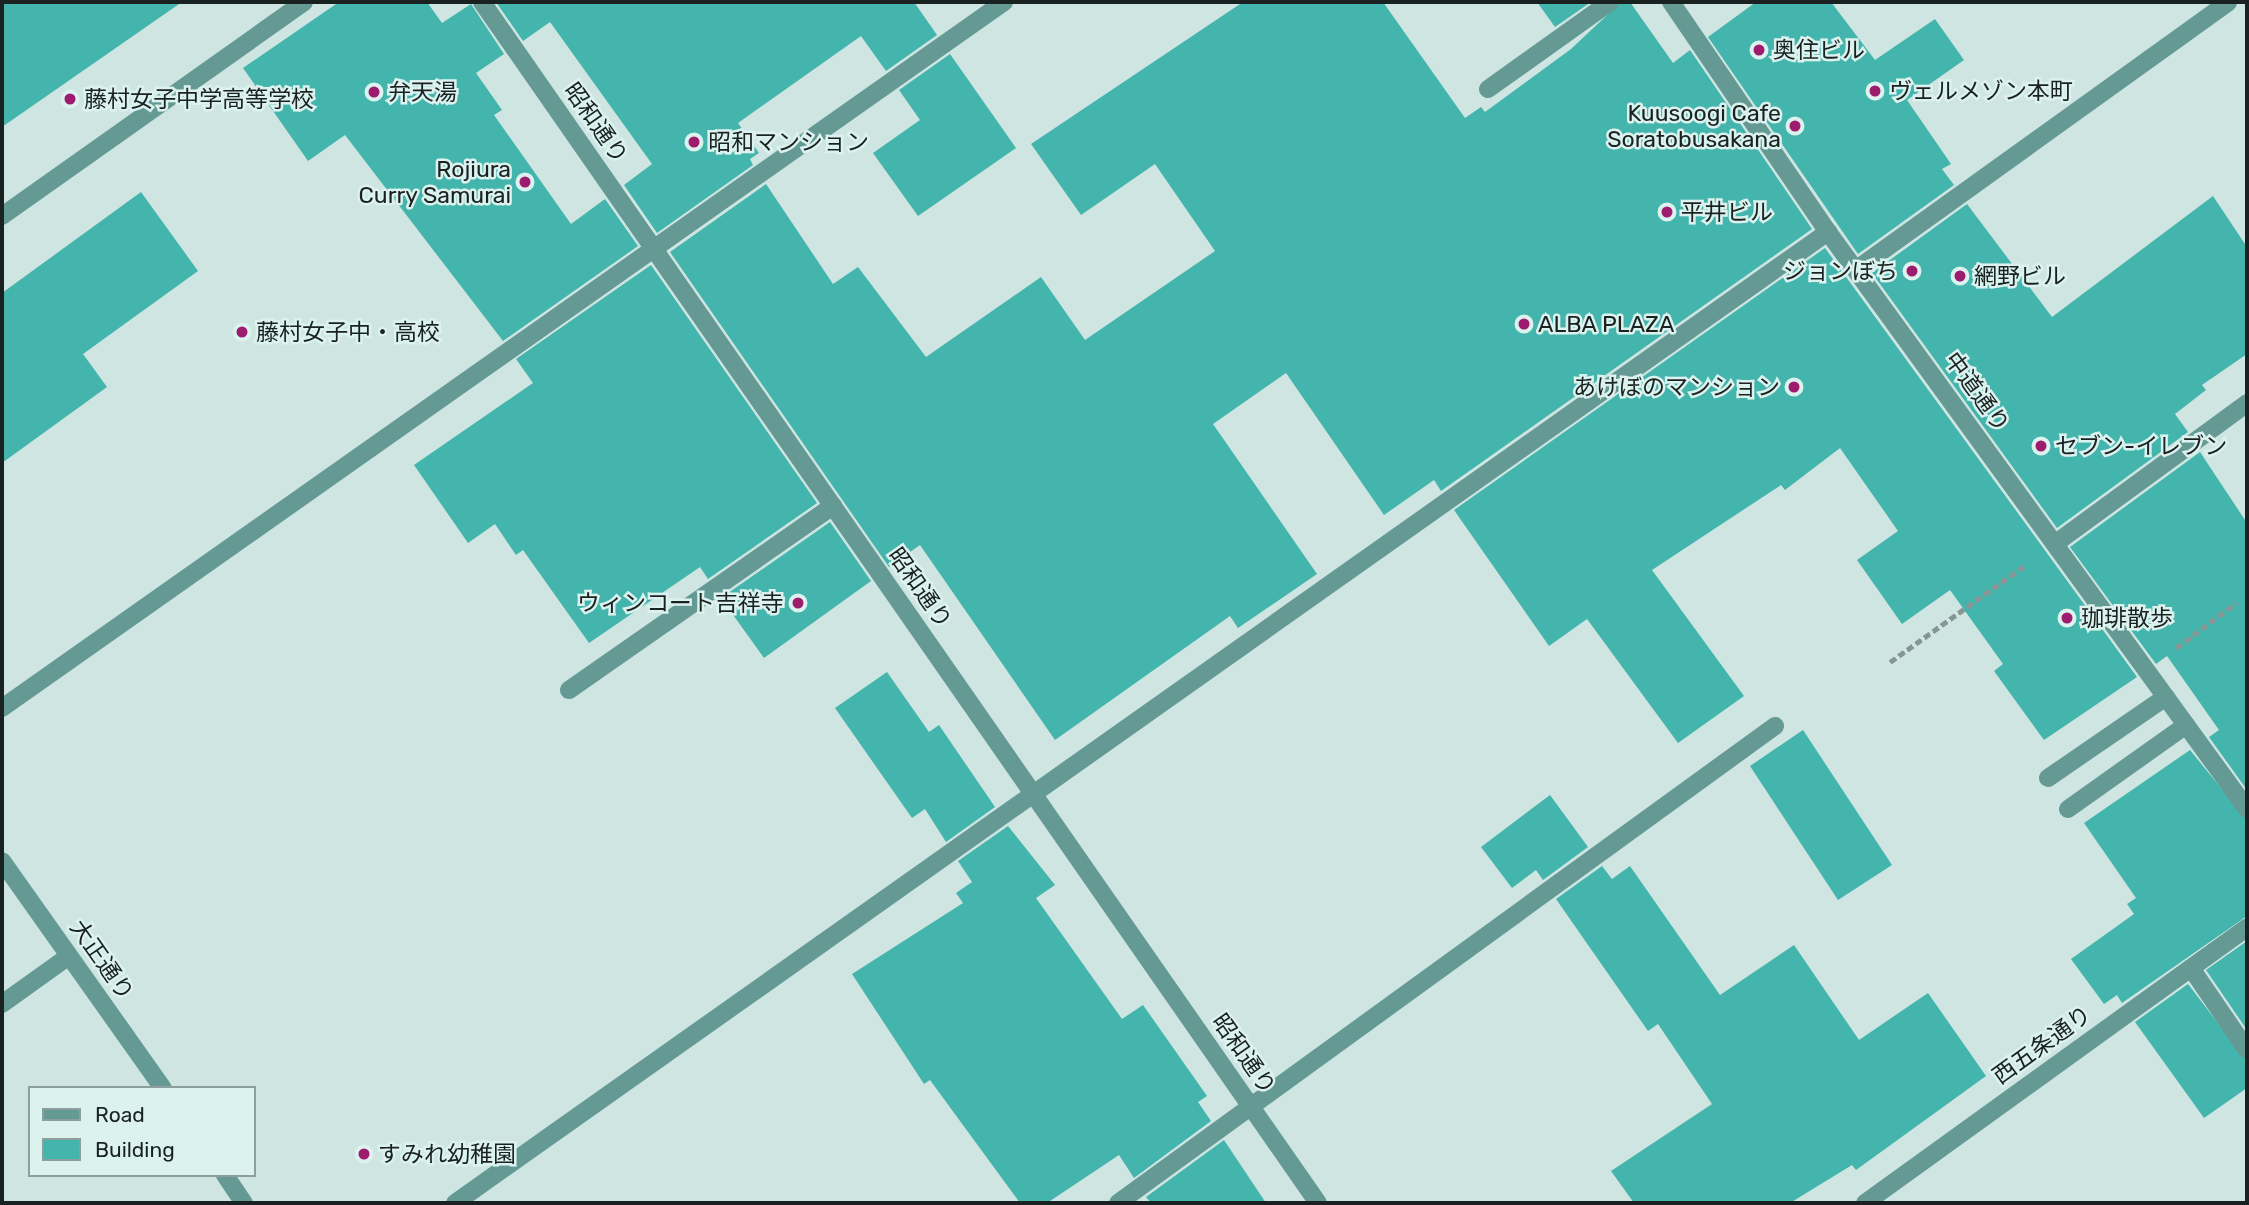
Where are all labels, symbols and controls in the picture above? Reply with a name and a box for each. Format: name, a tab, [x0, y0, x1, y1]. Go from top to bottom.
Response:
place label: 奥住ビル	[1773, 36, 1865, 64]
marker: 奥住ビル	[1751, 42, 1767, 58]
street label: 昭和通り	[558, 77, 634, 169]
place label: ヴェルメゾン本町	[1889, 77, 2073, 105]
place label: 弁天湯	[388, 78, 457, 106]
marker: ヴェルメゾン本町	[1867, 83, 1883, 99]
marker: 弁天湯	[366, 84, 382, 100]
place label: 藤村女子中学高等学校	[84, 85, 314, 113]
marker: 藤村女子中学高等学校	[62, 91, 78, 107]
place label: Kuusoogi Cafe Soratobusakana	[1607, 99, 1781, 153]
marker: Kuusoogi Cafe Soratobusakana	[1787, 118, 1803, 134]
place label: 昭和マンション	[708, 128, 869, 156]
marker: 昭和マンション	[686, 134, 702, 150]
place label: Rojiura Curry Samurai	[358, 155, 511, 209]
marker: Rojiura Curry Samurai	[517, 174, 533, 190]
place label: 平井ビル	[1681, 198, 1773, 226]
marker: 平井ビル	[1659, 204, 1675, 220]
place label: ジョンぼち	[1783, 257, 1898, 285]
place label: 網野ビル	[1974, 262, 2066, 290]
marker: ジョンぼち	[1904, 263, 1920, 279]
marker: 網野ビル	[1952, 268, 1968, 284]
place label: ALBA PLAZA	[1538, 310, 1675, 338]
marker: ALBA PLAZA	[1516, 316, 1532, 332]
place label: 藤村女子中・高校	[256, 318, 440, 346]
marker: 藤村女子中・高校	[234, 324, 250, 340]
street label: 中道通り	[1939, 347, 2015, 437]
place label: あけぼのマンション	[1573, 373, 1780, 401]
marker: あけぼのマンション	[1786, 379, 1802, 395]
place label: セブン-イレブン	[2055, 432, 2227, 460]
marker: セブン-イレブン	[2033, 438, 2049, 454]
street label: 昭和通り	[882, 542, 958, 634]
place label: ウィンコート吉祥寺	[577, 589, 784, 617]
marker: ウィンコート吉祥寺	[790, 595, 806, 611]
place label: 珈琲散歩	[2081, 604, 2173, 632]
marker: 珈琲散歩	[2059, 610, 2075, 626]
street label: 大正通り	[64, 914, 140, 1006]
street label: 西五条通り	[1987, 1000, 2097, 1090]
street label: 昭和通り	[1206, 1008, 1282, 1100]
legend	[28, 1086, 256, 1177]
text: Road	[95, 1102, 145, 1127]
text: Building	[95, 1137, 175, 1162]
place label: すみれ幼稚園	[378, 1140, 516, 1168]
marker: すみれ幼稚園	[356, 1146, 372, 1162]

